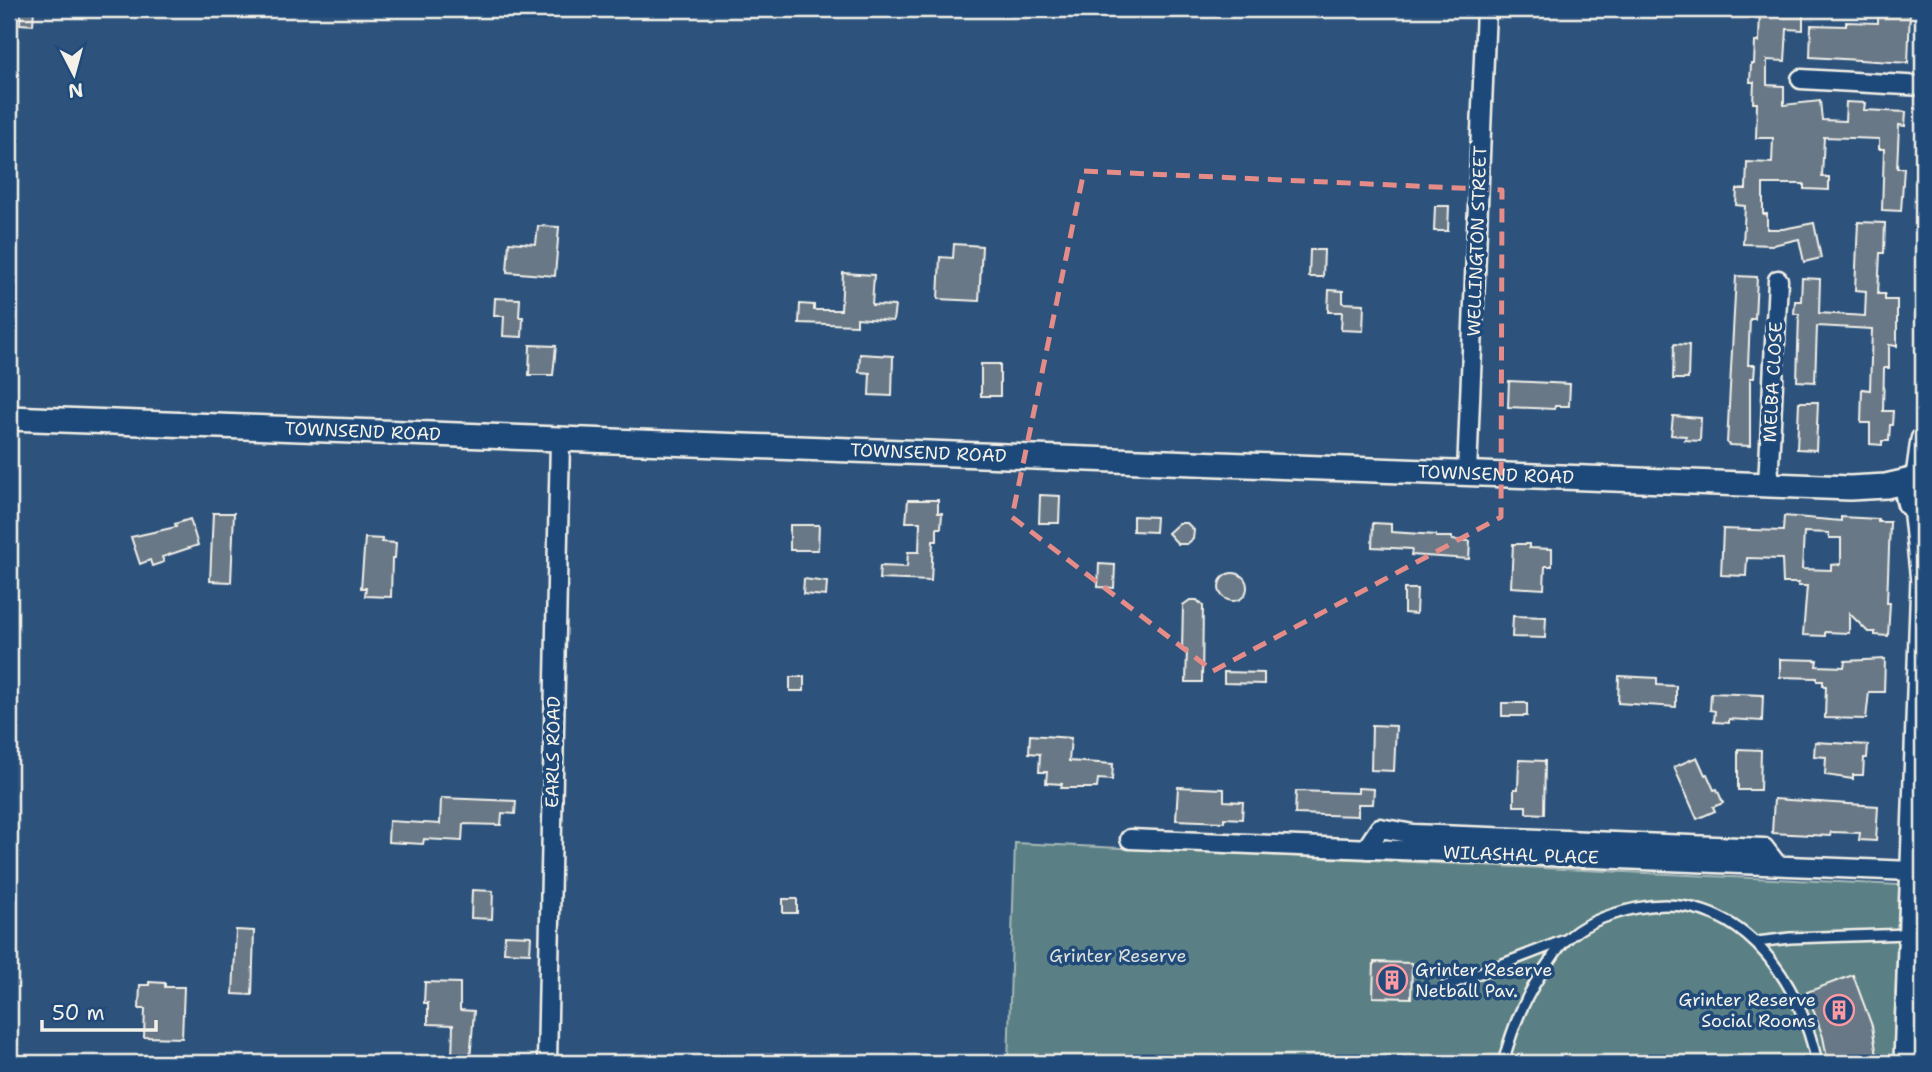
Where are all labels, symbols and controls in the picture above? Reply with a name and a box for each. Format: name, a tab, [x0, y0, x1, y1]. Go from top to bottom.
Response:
north arrow	[38, 38, 108, 108]
text: N	[67, 77, 85, 104]
street label: WELLINGTON STREET	[1462, 145, 1492, 337]
street label: MELBA CLOSE	[1758, 321, 1788, 443]
street label: TOWNSEND ROAD	[284, 416, 441, 446]
street label: TOWNSEND ROAD	[850, 438, 1007, 468]
street label: TOWNSEND ROAD	[1417, 460, 1575, 490]
street label: EARLS ROAD	[540, 696, 566, 808]
street label: WILASHAL PLACE	[1443, 840, 1599, 870]
park label: Grinter Reserve	[1049, 944, 1187, 968]
place label: Grinter Reserve Netball Pav.	[1415, 958, 1552, 1003]
building icon: Grinter Reserve Netball Pav.	[1375, 963, 1409, 997]
scale bar	[42, 988, 156, 1032]
place label: Grinter Reserve Social Rooms	[1679, 988, 1816, 1033]
building icon: Grinter Reserve Social Rooms	[1822, 993, 1856, 1027]
text: 50 m	[52, 999, 105, 1027]

